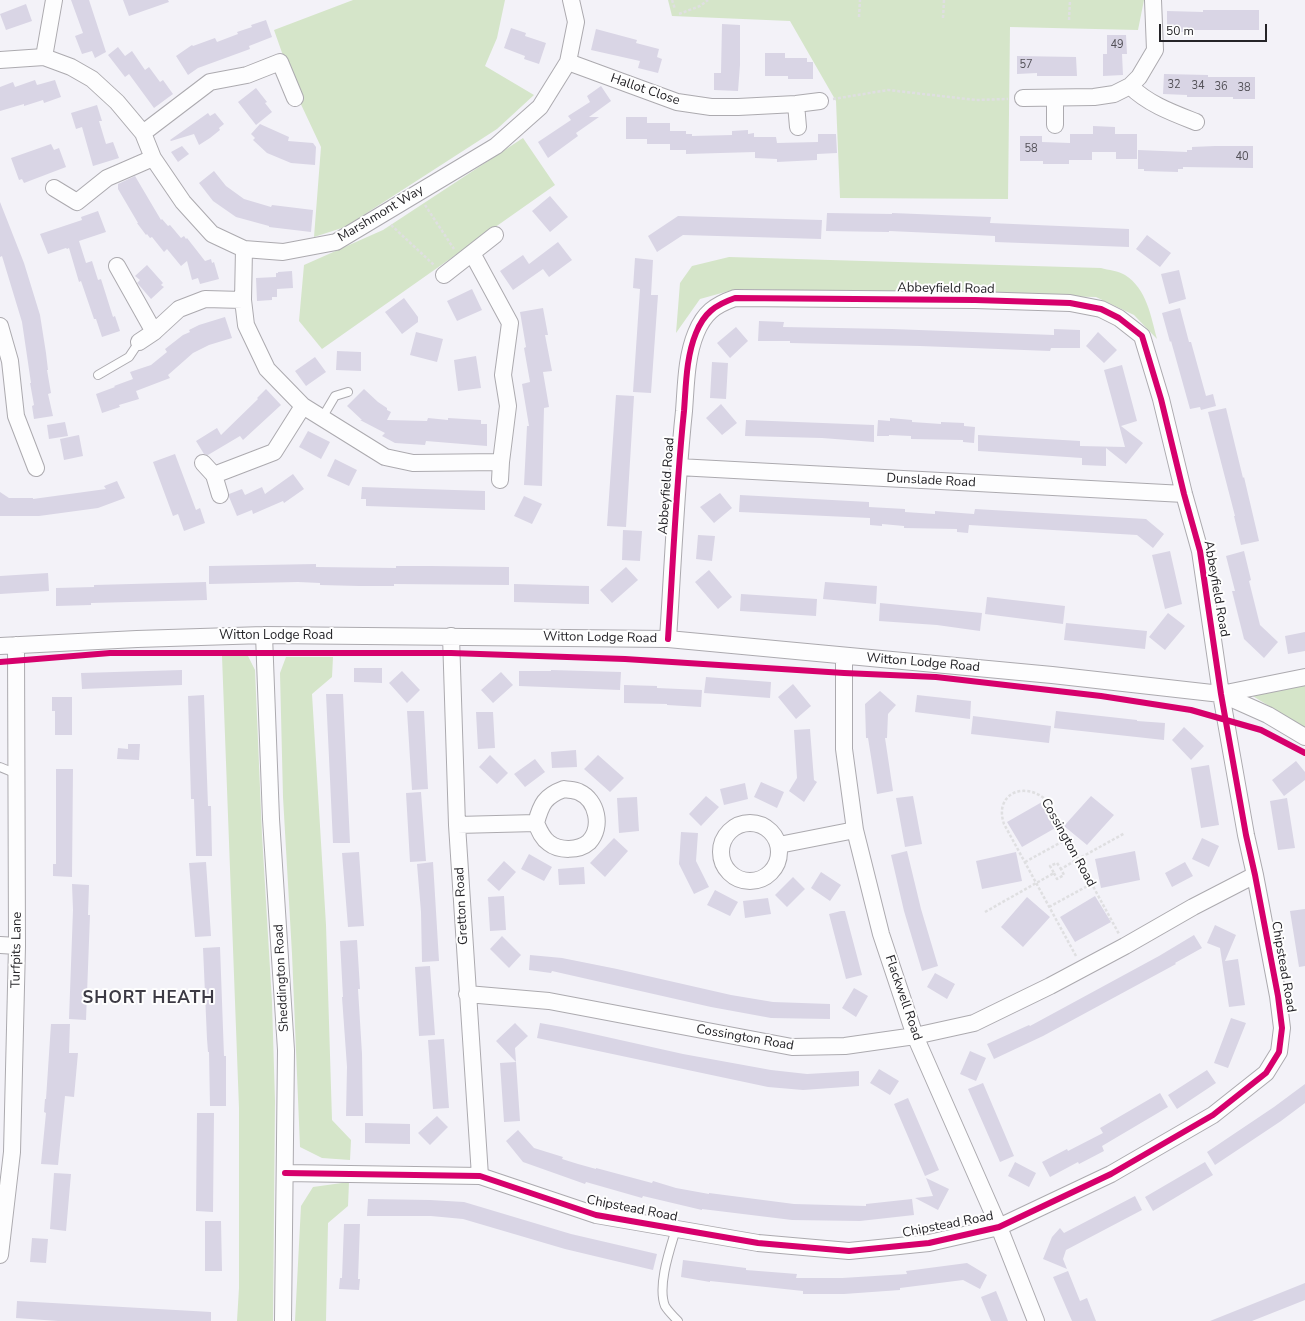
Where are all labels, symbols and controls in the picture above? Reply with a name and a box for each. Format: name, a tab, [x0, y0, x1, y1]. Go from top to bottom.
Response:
scale bar	[1161, 16, 1269, 42]
text: 50 m	[1166, 23, 1194, 39]
house number: 49	[1110, 38, 1124, 52]
house number: 57	[1019, 58, 1033, 72]
street label: Hallot Close	[608, 71, 682, 109]
house number: 32	[1167, 78, 1181, 92]
house number: 34	[1191, 79, 1205, 93]
house number: 36	[1214, 80, 1228, 94]
house number: 38	[1237, 81, 1251, 95]
house number: 58	[1024, 142, 1038, 156]
house number: 40	[1235, 150, 1249, 164]
street label: Marshmont Way	[335, 182, 427, 246]
street label: Abbeyfield Road	[897, 280, 995, 298]
street label: Abbeyfield Road	[656, 437, 678, 535]
street label: Dunslade Road	[886, 471, 976, 491]
street label: Abbeyfield Road	[1200, 540, 1232, 638]
street label: Witton Lodge Road	[219, 628, 333, 644]
street label: Witton Lodge Road	[543, 629, 657, 647]
street label: Witton Lodge Road	[866, 650, 980, 676]
street label: Cossington Road	[1037, 796, 1099, 890]
street label: Gretton Road	[452, 867, 472, 945]
street label: Turfpits Lane	[9, 912, 25, 988]
street label: Chipstead Road	[1267, 920, 1299, 1014]
street label: Sheddington Road	[271, 924, 293, 1032]
street label: Flackwell Road	[881, 953, 925, 1043]
district label: SHORT HEATH	[83, 989, 215, 1009]
street label: Cossington Road	[695, 1022, 795, 1054]
street label: Chipstead Road	[585, 1193, 679, 1225]
street label: Chipstead Road	[901, 1209, 995, 1241]

